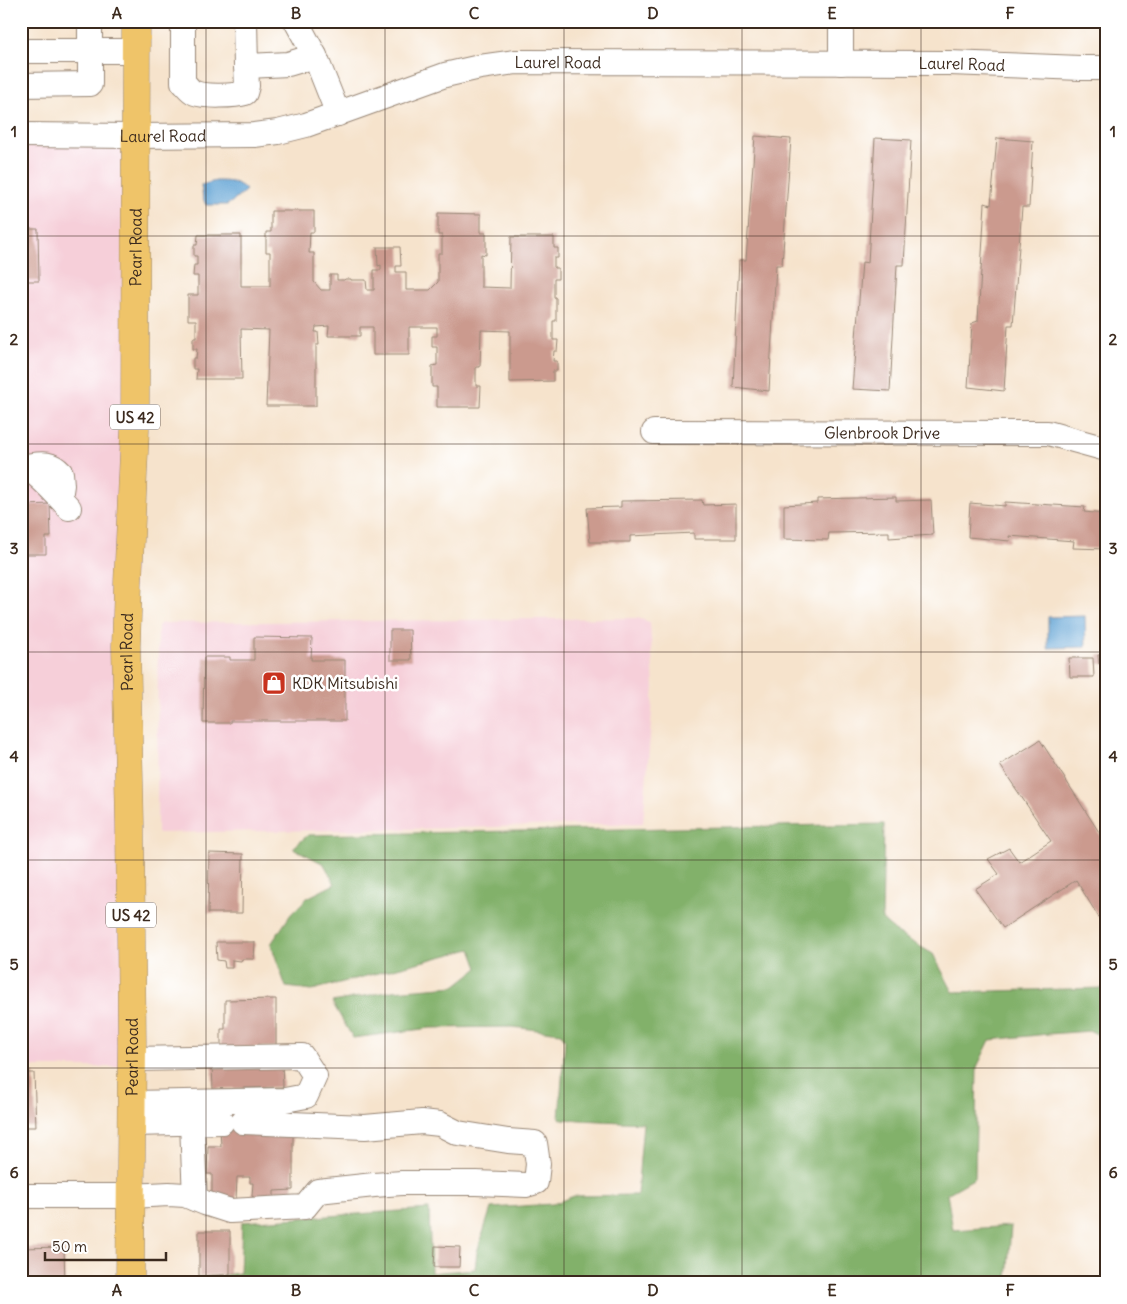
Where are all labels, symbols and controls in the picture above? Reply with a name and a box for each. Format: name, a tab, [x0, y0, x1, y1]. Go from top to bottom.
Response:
text: A	[112, 3, 122, 23]
text: B	[291, 3, 302, 23]
text: C	[469, 3, 480, 23]
text: D	[647, 3, 659, 23]
text: E	[827, 3, 837, 23]
text: F	[1005, 3, 1015, 23]
street label: Laurel Road	[515, 52, 601, 72]
street label: Laurel Road	[919, 53, 1006, 75]
text: 1	[11, 121, 17, 141]
text: 1	[1110, 121, 1116, 141]
street label: Laurel Road	[120, 125, 206, 146]
street label: Pearl Road	[125, 208, 146, 286]
text: 2	[10, 329, 19, 349]
text: 2	[1109, 329, 1118, 349]
road number: US 42	[110, 404, 160, 430]
street label: Glenbrook Drive	[824, 422, 940, 443]
text: 3	[9, 538, 19, 558]
text: 3	[1108, 538, 1118, 558]
street label: Pearl Road	[116, 613, 137, 691]
shop icon: KDK Mitsubishi	[261, 670, 287, 696]
place label: KDK Mitsubishi	[292, 673, 398, 693]
text: 4	[9, 746, 19, 766]
text: 4	[1108, 746, 1118, 766]
road number: US 42	[106, 902, 156, 928]
text: 5	[9, 954, 19, 974]
text: 5	[1108, 954, 1118, 974]
street label: Pearl Road	[122, 1018, 142, 1096]
text: 6	[9, 1162, 19, 1182]
text: 6	[1108, 1162, 1118, 1182]
scale bar	[45, 1229, 166, 1261]
text: 50 m	[52, 1237, 87, 1256]
text: A	[112, 1280, 122, 1300]
text: B	[291, 1280, 302, 1300]
text: C	[469, 1280, 480, 1300]
text: D	[647, 1280, 659, 1300]
text: E	[827, 1280, 837, 1300]
text: F	[1005, 1280, 1015, 1300]

